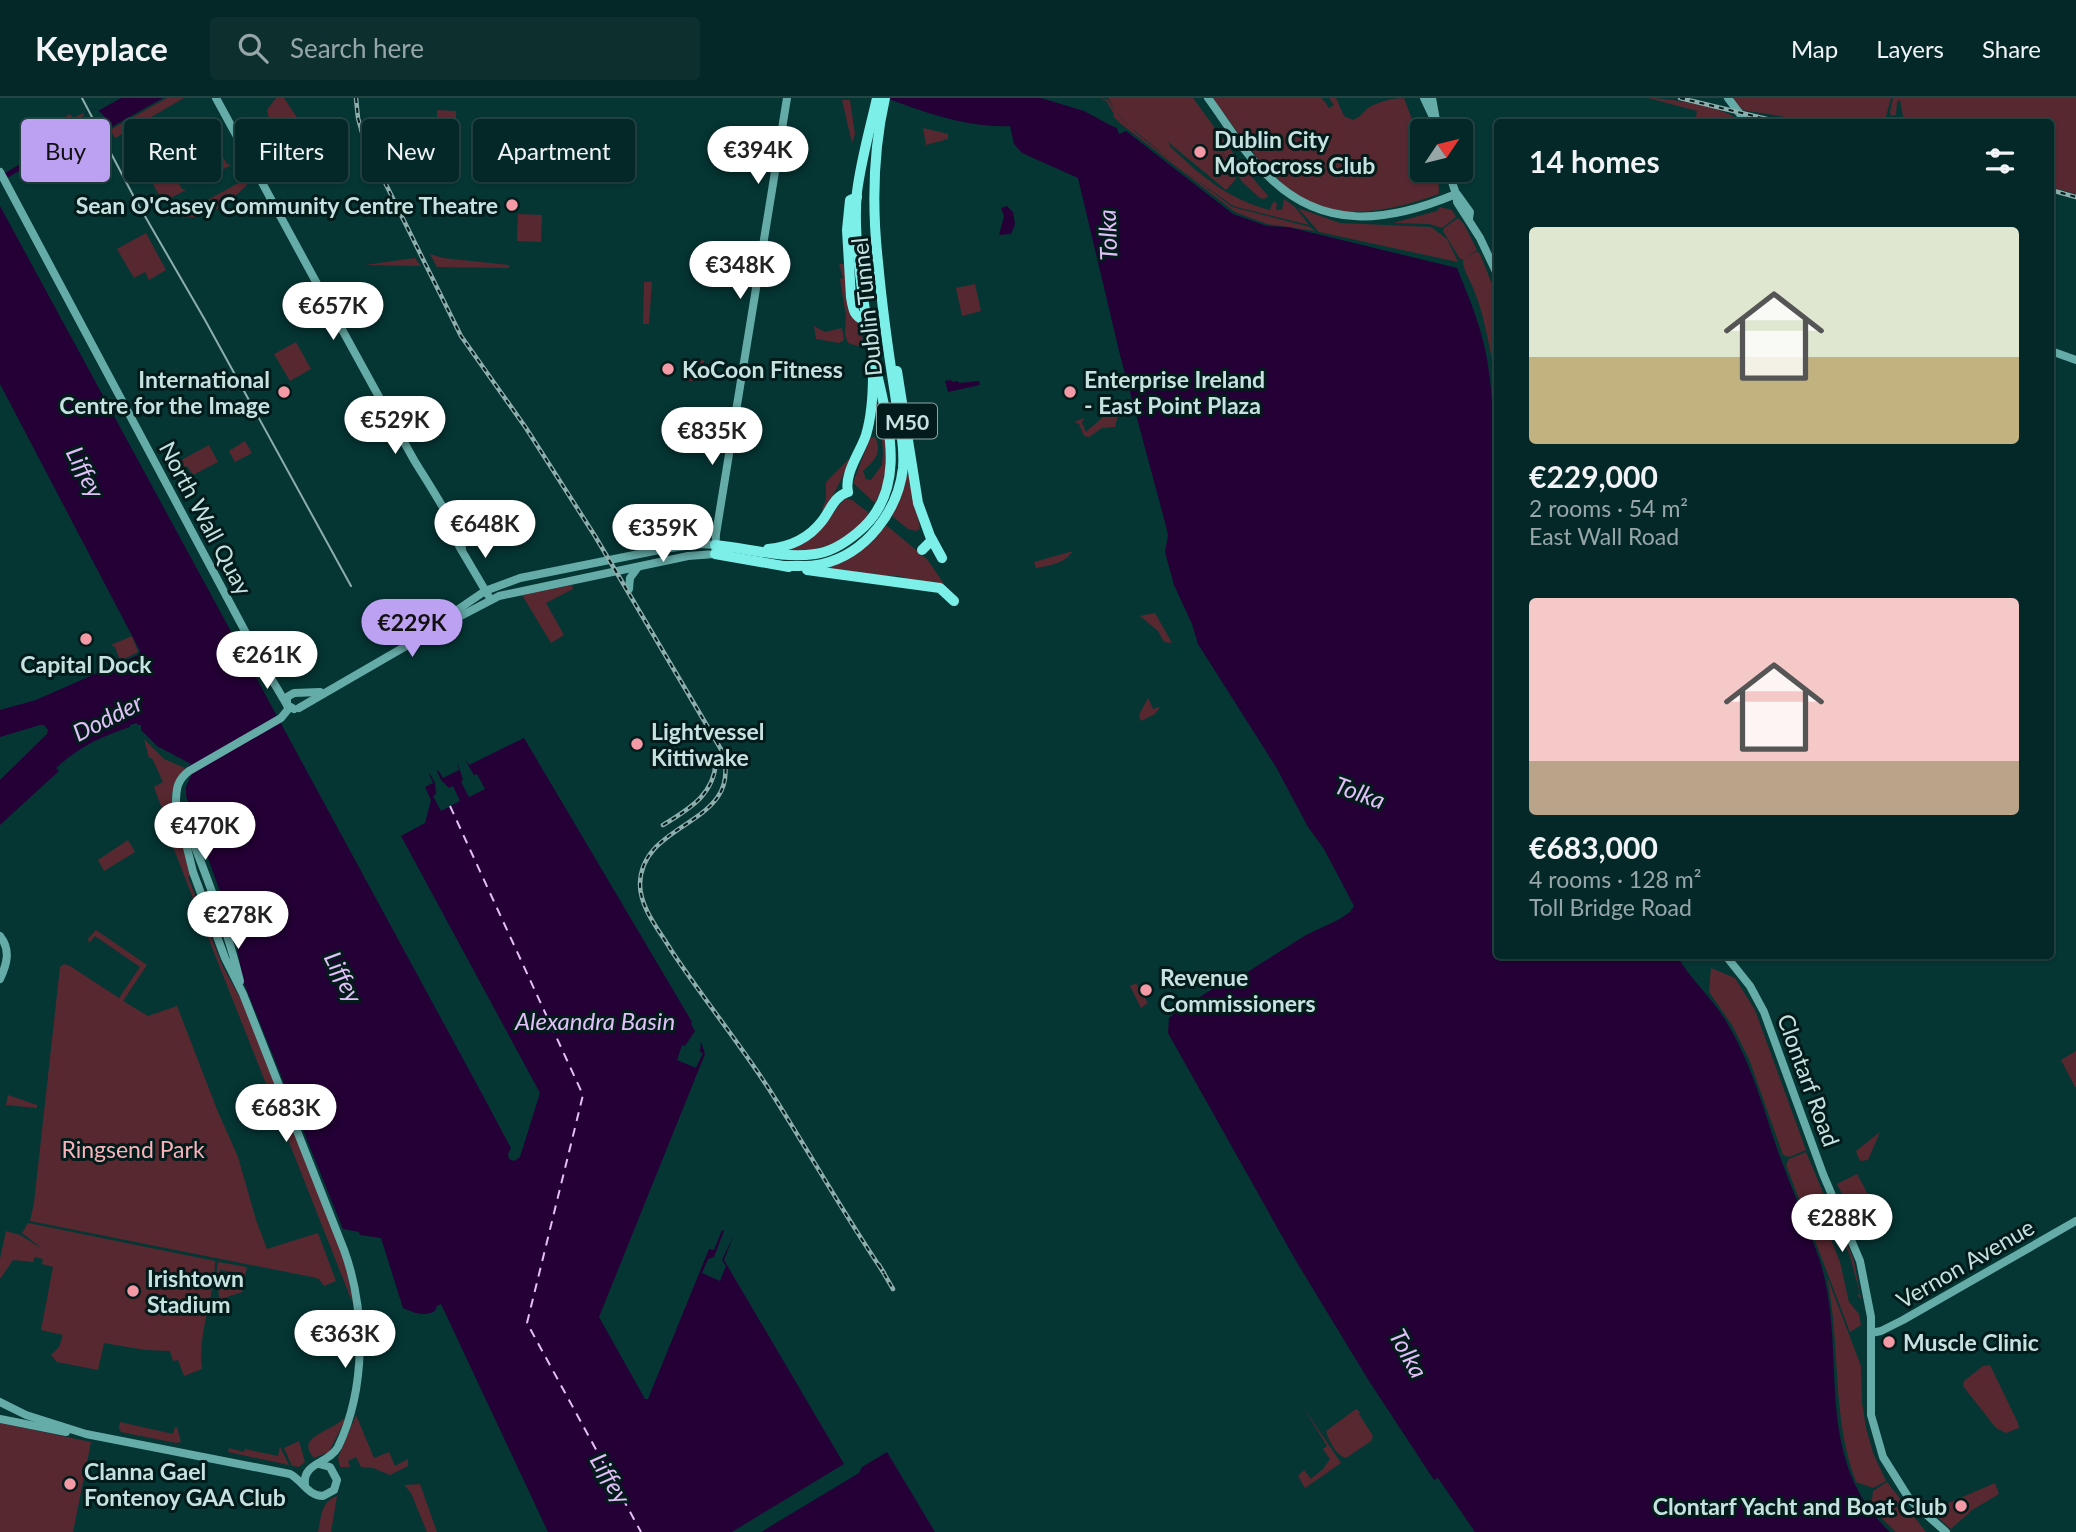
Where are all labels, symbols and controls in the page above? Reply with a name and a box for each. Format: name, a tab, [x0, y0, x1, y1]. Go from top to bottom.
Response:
search box	[210, 17, 700, 80]
text: Keyplace	[35, 28, 168, 68]
icon: search	[234, 29, 272, 67]
text: Search here	[290, 32, 424, 64]
text: Map	[1791, 34, 1838, 63]
text: Layers	[1876, 34, 1944, 63]
text: Share	[1982, 34, 2041, 63]
chip: Buy	[21, 119, 110, 182]
chip: Rent	[124, 119, 221, 182]
chip: Filters	[235, 119, 348, 182]
chip: New	[362, 119, 459, 182]
chip: Apartment	[473, 119, 635, 182]
north arrow	[1410, 119, 1474, 182]
map controls	[1410, 119, 1473, 182]
place label: Dublin City Motocross Club	[1214, 125, 1375, 179]
pin: €394K	[709, 126, 807, 186]
text: €394K	[723, 135, 793, 163]
icon: filters	[1981, 142, 2019, 180]
text: 14 homes	[1529, 143, 1660, 179]
marker: Dublin City Motocross Club	[1192, 144, 1208, 160]
place label: Sean O'Casey Community Centre Theatre	[76, 191, 498, 219]
marker: Sean O'Casey Community Centre Theatre	[504, 197, 520, 213]
water label: Tolka	[1092, 209, 1122, 261]
street label: Dublin Tunnel	[845, 236, 887, 378]
pin: €348K	[691, 242, 789, 301]
text: €348K	[705, 250, 775, 278]
icon: home	[1711, 273, 1837, 399]
pin: €657K	[284, 282, 382, 342]
text: €657K	[298, 291, 368, 319]
place label: KoCoon Fitness	[682, 355, 843, 383]
marker: KoCoon Fitness	[660, 361, 676, 377]
place label: International Centre for the Image	[59, 365, 270, 419]
place label: Enterprise Ireland - East Point Plaza	[1084, 365, 1265, 419]
marker: International Centre for the Image	[276, 384, 292, 400]
marker: Enterprise Ireland - East Point Plaza	[1062, 384, 1078, 400]
pin: €529K	[346, 396, 444, 456]
road number: M50	[877, 404, 937, 438]
text: €529K	[360, 405, 430, 433]
pin: €835K	[663, 408, 761, 467]
text: €835K	[677, 416, 747, 444]
street label: North Wall Quay	[154, 436, 258, 600]
water label: Liffey	[61, 441, 111, 503]
text: €229,000	[1529, 458, 1658, 494]
text: 2 rooms · 54 m²	[1529, 494, 1688, 522]
pin: €648K	[436, 500, 534, 560]
pin: €359K	[614, 504, 712, 564]
text: €648K	[450, 509, 520, 537]
text: €359K	[628, 513, 698, 541]
text: East Wall Road	[1529, 522, 1679, 550]
pin: €229K	[363, 600, 461, 659]
text: €229K	[377, 608, 447, 636]
marker: Capital Dock	[78, 631, 94, 647]
pin: €261K	[218, 632, 316, 691]
text: €261K	[232, 640, 302, 668]
icon: home	[1711, 644, 1837, 770]
place label: Capital Dock	[20, 650, 152, 678]
water label: Dodder	[67, 687, 147, 747]
place label: Lightvessel Kittiwake	[651, 717, 765, 771]
marker: Lightvessel Kittiwake	[629, 736, 645, 752]
water label: Tolka	[1331, 770, 1389, 814]
pin: €470K	[156, 802, 254, 862]
text: €470K	[170, 811, 240, 839]
text: €683,000	[1529, 829, 1658, 865]
text: 4 rooms · 128 m²	[1529, 865, 1701, 893]
pin: €278K	[189, 892, 287, 951]
text: Toll Bridge Road	[1529, 893, 1692, 921]
text: €278K	[203, 900, 273, 928]
water label: Liffey	[319, 946, 369, 1008]
place label: Revenue Commissioners	[1160, 963, 1316, 1017]
marker: Revenue Commissioners	[1138, 982, 1154, 998]
water label: Alexandra Basin	[514, 1006, 675, 1035]
street label: Clontarf Road	[1772, 1010, 1846, 1150]
pin: €683K	[237, 1084, 335, 1144]
text: €683K	[251, 1093, 321, 1121]
park label: Ringsend Park	[61, 1135, 205, 1163]
pin: €288K	[1793, 1194, 1891, 1254]
text: €288K	[1807, 1203, 1877, 1231]
street label: Vernon Avenue	[1891, 1212, 2039, 1314]
place label: Irishtown Stadium	[147, 1264, 244, 1318]
marker: Irishtown Stadium	[125, 1283, 141, 1299]
pin: €363K	[296, 1310, 394, 1370]
text: €363K	[310, 1319, 380, 1347]
water label: Tolka	[1384, 1323, 1434, 1383]
place label: Muscle Clinic	[1903, 1328, 2039, 1356]
marker: Muscle Clinic	[1881, 1334, 1897, 1350]
water label: Liffey	[585, 1447, 638, 1509]
place label: Clanna Gael Fontenoy GAA Club	[84, 1457, 286, 1511]
marker: Clanna Gael Fontenoy GAA Club	[62, 1476, 78, 1492]
place label: Clontarf Yacht and Boat Club	[1653, 1492, 1947, 1520]
marker: Clontarf Yacht and Boat Club	[1953, 1498, 1969, 1514]

